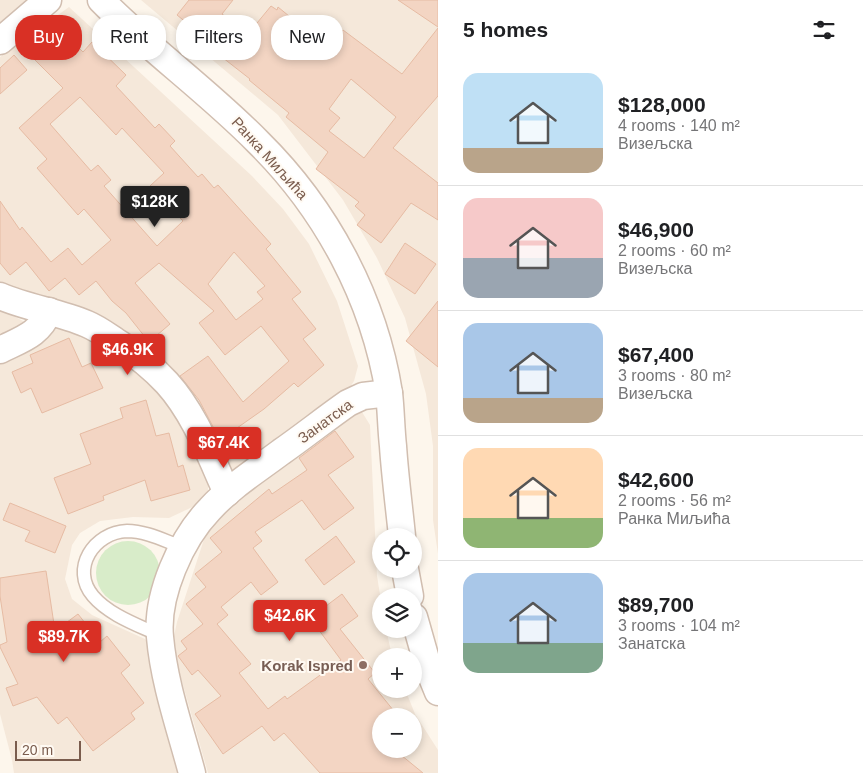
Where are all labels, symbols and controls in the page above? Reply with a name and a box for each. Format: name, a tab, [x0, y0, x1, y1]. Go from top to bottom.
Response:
chip: Buy	[15, 15, 82, 60]
chip: Rent	[92, 15, 166, 60]
chip: Filters	[176, 15, 261, 60]
chip: New	[271, 15, 343, 60]
icon: filters	[810, 16, 838, 44]
text: 5 homes	[463, 18, 548, 41]
icon: home	[503, 93, 563, 153]
text: $128,000	[618, 93, 706, 116]
street label: Ранка Миљића	[229, 113, 312, 203]
text: 4 rooms · 140 m²	[618, 117, 740, 134]
text: Визељска	[618, 135, 692, 152]
pin: $128K	[120, 186, 190, 228]
text: $128K	[131, 193, 179, 210]
icon: home	[503, 218, 563, 278]
text: $46,900	[618, 218, 694, 241]
text: 2 rooms · 60 m²	[618, 242, 731, 259]
text: Визељска	[618, 260, 692, 277]
pin: $46.9K	[87, 334, 169, 376]
text: $46.9K	[102, 341, 154, 358]
icon: home	[503, 343, 563, 403]
text: $67,400	[618, 343, 694, 366]
text: 3 rooms · 80 m²	[618, 367, 731, 384]
text: Визељска	[618, 385, 692, 402]
street label: Занатска	[294, 395, 356, 446]
pin: $67.4K	[183, 426, 265, 469]
text: $67.4K	[198, 434, 250, 451]
icon: home	[503, 468, 563, 528]
text: $42,600	[618, 468, 694, 491]
text: 2 rooms · 56 m²	[618, 492, 731, 509]
text: Ранка Миљића	[618, 510, 730, 527]
map controls	[372, 528, 422, 758]
button: locate	[372, 528, 422, 578]
button: layers	[372, 588, 422, 638]
icon: home	[503, 593, 563, 653]
text: $89,700	[618, 593, 694, 616]
pin: $42.6K	[249, 600, 331, 642]
text: $42.6K	[264, 607, 316, 624]
text: 3 rooms · 104 m²	[618, 617, 740, 634]
pin: $89.7K	[23, 620, 105, 663]
text: $89.7K	[38, 628, 90, 645]
text: Занатска	[618, 635, 685, 652]
button: +	[372, 648, 422, 698]
place label: Korak Ispred	[261, 657, 353, 674]
marker: Korak Ispred	[357, 659, 369, 671]
button: −	[372, 708, 422, 758]
scale bar	[15, 738, 81, 761]
text: 20 m	[22, 742, 53, 758]

